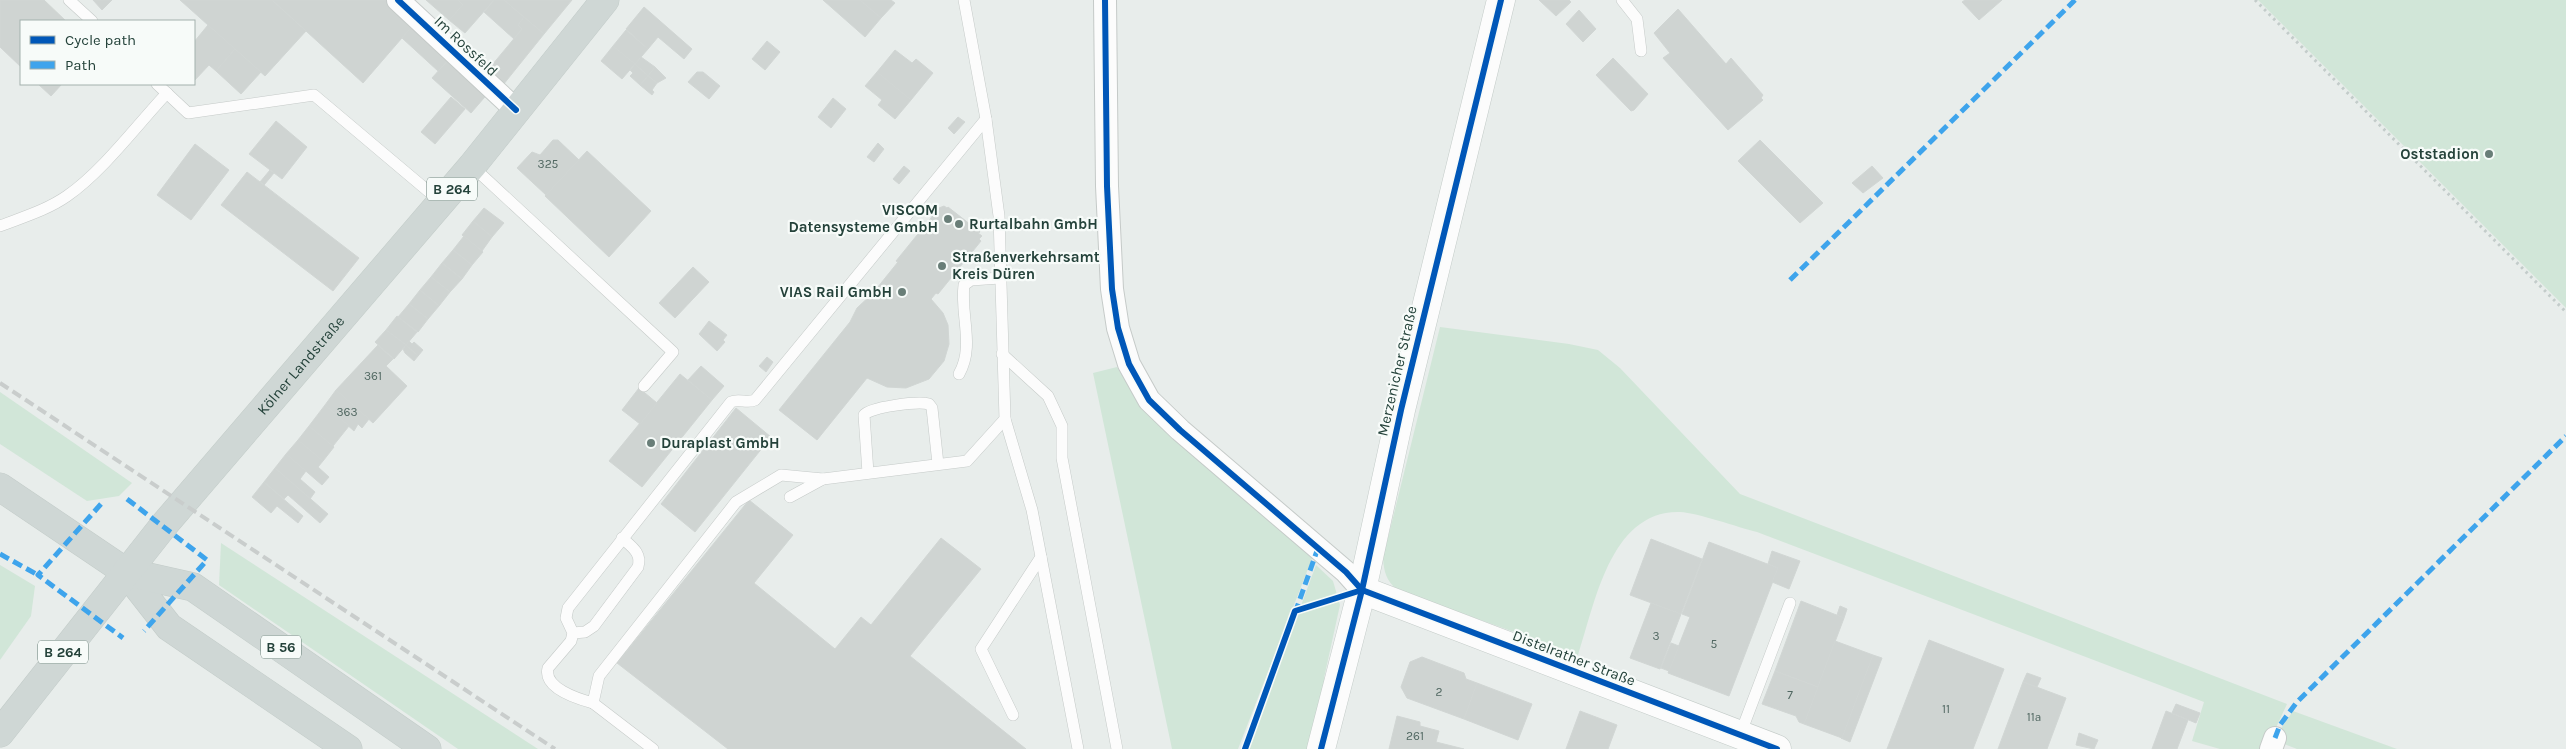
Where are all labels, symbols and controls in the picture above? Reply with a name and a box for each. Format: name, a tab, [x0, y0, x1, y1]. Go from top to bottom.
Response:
street label: Im Rossfeld	[430, 12, 502, 80]
legend	[20, 20, 195, 85]
text: Cycle path	[65, 31, 136, 49]
text: Path	[65, 56, 96, 74]
place label: Oststadion	[2400, 145, 2479, 163]
marker: Oststadion	[2483, 148, 2495, 160]
house number: 325	[538, 157, 559, 171]
road number: B 264	[427, 178, 477, 200]
place label: VISCOM Datensysteme GmbH	[789, 201, 938, 236]
marker: VISCOM Datensysteme GmbH	[942, 213, 954, 225]
place label: Rurtalbahn GmbH	[969, 215, 1098, 233]
marker: Rurtalbahn GmbH	[953, 218, 965, 230]
place label: Straßenverkehrsamt Kreis Düren	[952, 248, 1100, 283]
marker: Straßenverkehrsamt Kreis Düren	[936, 260, 948, 272]
place label: VIAS Rail GmbH	[780, 283, 892, 301]
marker: VIAS Rail GmbH	[896, 286, 908, 298]
street label: Merzenicher Straße	[1373, 304, 1421, 438]
street label: Kölner Landstraße	[253, 312, 348, 419]
house number: 361	[364, 369, 382, 383]
house number: 363	[336, 405, 358, 419]
place label: Duraplast GmbH	[661, 434, 780, 452]
marker: Duraplast GmbH	[645, 437, 657, 449]
street label: Distelrather Straße	[1510, 626, 1638, 690]
house number: 3	[1652, 629, 1660, 643]
road number: B 56	[261, 636, 301, 659]
house number: 5	[1711, 637, 1718, 651]
road number: B 264	[38, 640, 88, 664]
house number: 2	[1436, 685, 1443, 699]
house number: 7	[1787, 688, 1793, 702]
house number: 11	[1942, 702, 1950, 716]
house number: 11a	[2027, 710, 2041, 724]
house number: 261	[1406, 729, 1424, 743]

